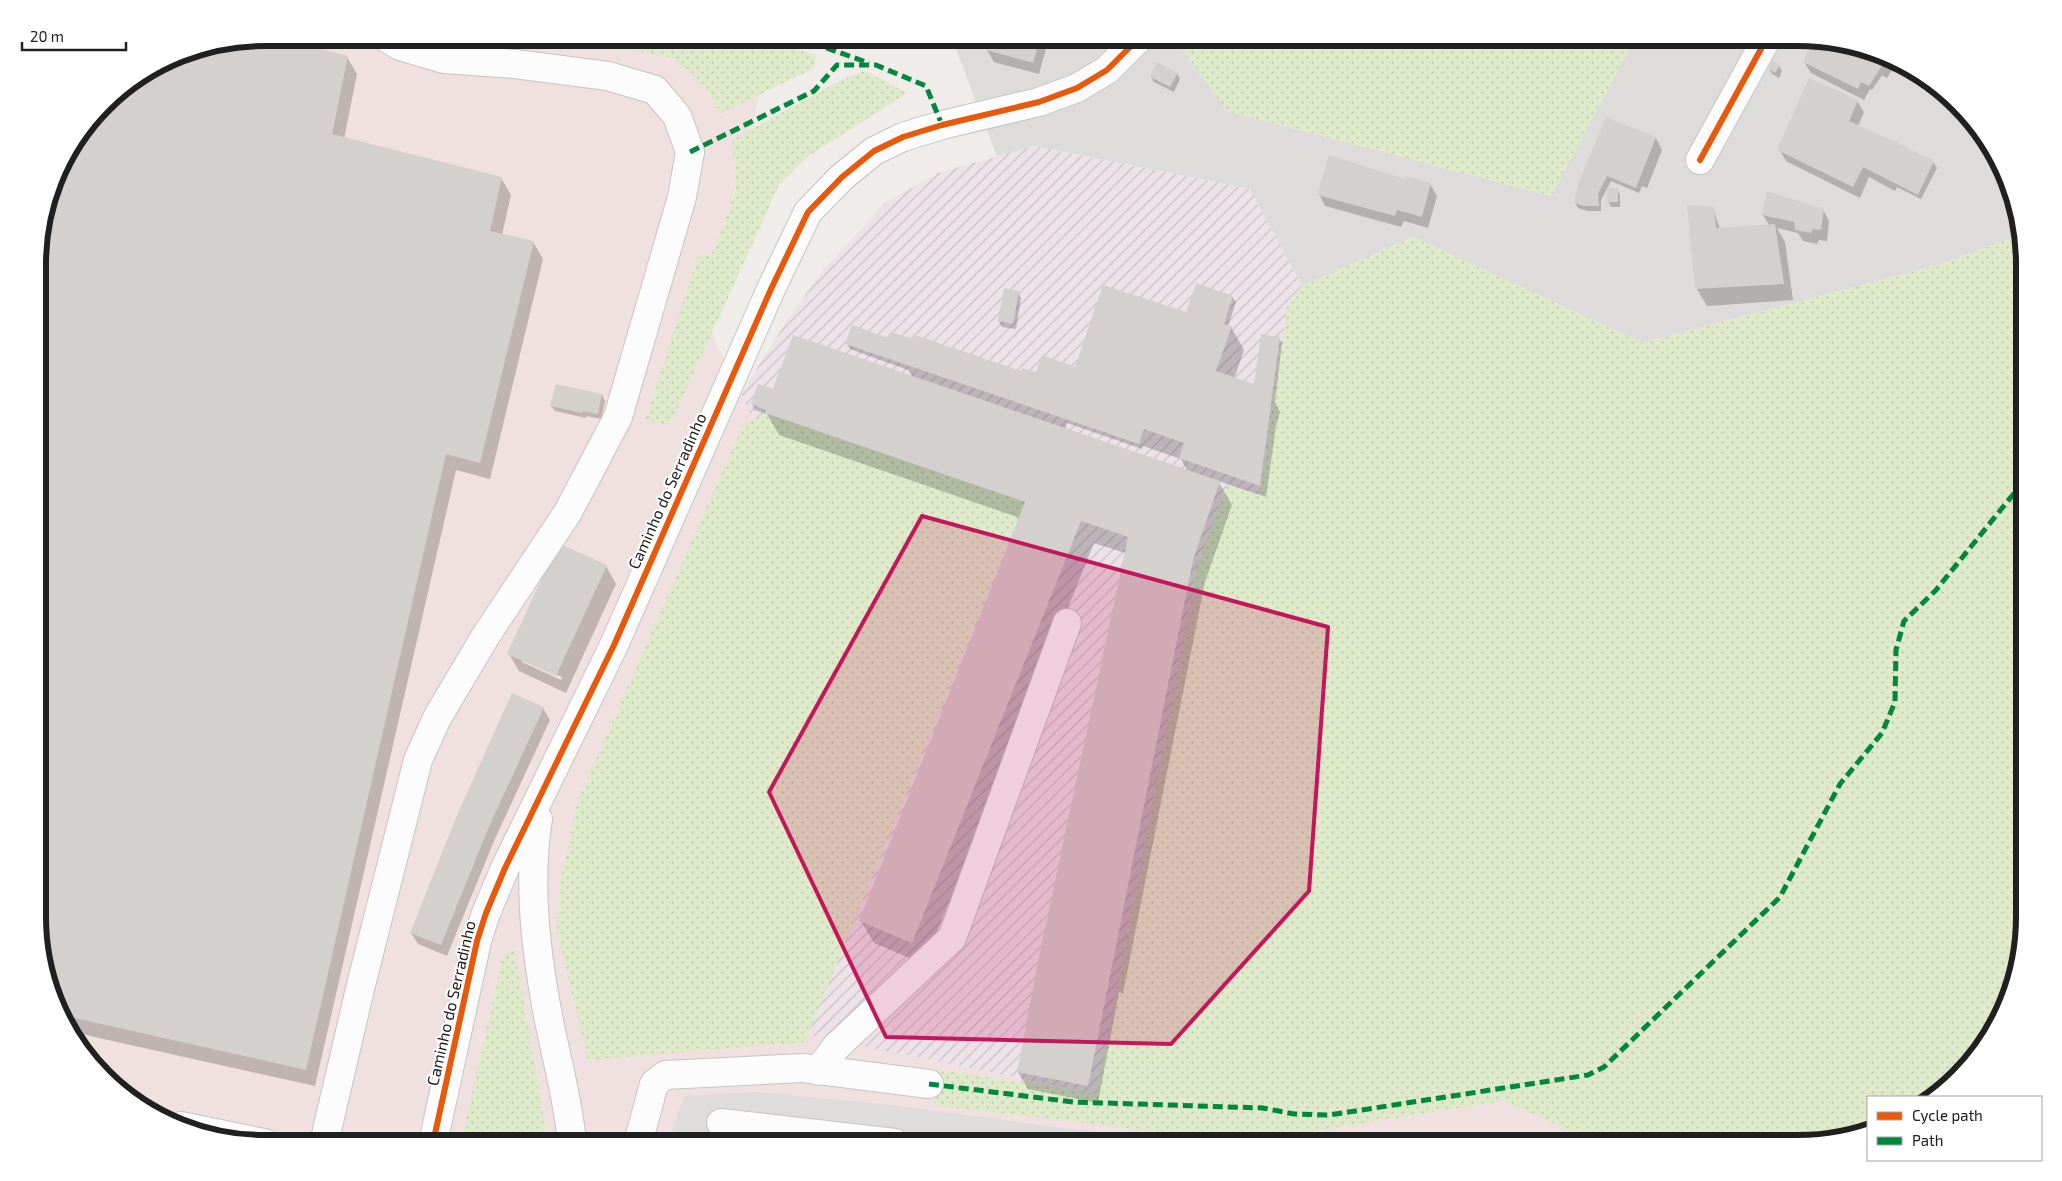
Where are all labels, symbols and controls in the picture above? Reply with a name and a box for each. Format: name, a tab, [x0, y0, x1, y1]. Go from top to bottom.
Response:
scale bar	[22, 20, 126, 52]
text: 20 m	[30, 27, 64, 45]
street label: Caminho do Serradinho	[624, 410, 710, 572]
street label: Caminho do Serradinho	[422, 918, 479, 1087]
legend	[1867, 1096, 2042, 1161]
text: Cycle path	[1912, 1106, 1983, 1124]
text: Path	[1912, 1131, 1943, 1149]

